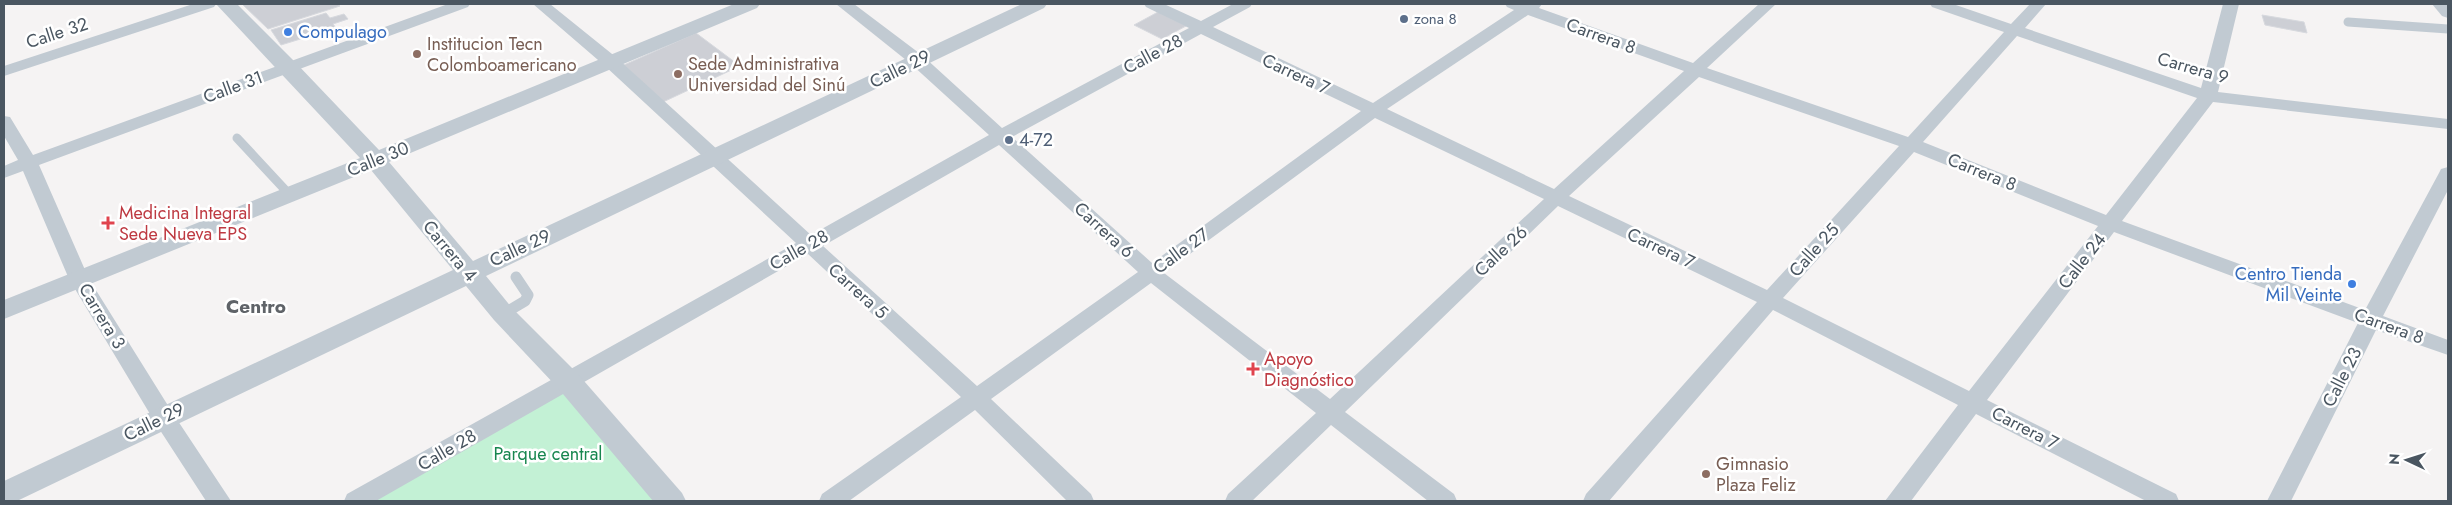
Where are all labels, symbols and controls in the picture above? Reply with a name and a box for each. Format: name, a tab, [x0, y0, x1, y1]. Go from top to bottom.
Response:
place label: zona 8	[1414, 8, 1457, 30]
street label: Calle 32	[23, 11, 91, 55]
street label: Carrera 8	[1563, 11, 1639, 61]
marker: zona 8	[1398, 13, 1410, 25]
place label: Compulago	[298, 19, 387, 45]
marker: Compulago	[282, 26, 294, 38]
street label: Calle 28	[1119, 27, 1187, 81]
place label: Institucion Tecn Colomboamericano	[427, 31, 577, 78]
street label: Calle 29	[865, 43, 935, 95]
street label: Carrera 9	[2154, 45, 2232, 91]
street label: Carrera 7	[1258, 47, 1335, 101]
marker: Institucion Tecn Colomboamericano	[411, 48, 423, 60]
place label: Sede Administrativa Universidad del Sinú	[688, 51, 846, 98]
street label: Calle 31	[199, 64, 267, 110]
marker: Sede Administrativa Universidad del Sinú	[672, 68, 684, 80]
place label: 4-72	[1019, 127, 1053, 153]
marker: 4-72	[1003, 134, 1015, 146]
street label: Calle 30	[343, 135, 413, 183]
street label: Carrera 8	[1944, 146, 2020, 198]
street label: Carrera 6	[1068, 196, 1140, 264]
place label: Medicina Integral Sede Nueva EPS	[119, 200, 251, 247]
street label: Carrera 4	[417, 215, 483, 287]
marker: Medicina Integral Sede Nueva EPS	[101, 216, 115, 230]
street label: Calle 25	[1783, 217, 1845, 283]
street label: Calle 26	[1469, 219, 1533, 283]
street label: Calle 27	[1148, 221, 1215, 280]
street label: Carrera 7	[1623, 221, 1700, 275]
street label: Calle 29	[485, 223, 555, 273]
street label: Calle 28	[765, 223, 833, 277]
street label: Calle 24	[2052, 228, 2112, 294]
street label: Carrera 5	[822, 257, 894, 325]
place label: Centro Tienda Mil Veinte	[2235, 261, 2342, 308]
street label: Carrera 3	[72, 278, 132, 354]
marker: Centro Tienda Mil Veinte	[2346, 278, 2358, 290]
district label: Centro	[226, 293, 286, 320]
street label: Carrera 8	[2351, 301, 2427, 351]
street label: Calle 23	[2316, 342, 2368, 411]
place label: Apoyo Diagnóstico	[1264, 346, 1354, 393]
marker: Apoyo Diagnóstico	[1246, 362, 1260, 376]
street label: Calle 29	[119, 396, 189, 448]
street label: Carrera 7	[1987, 400, 2063, 456]
street label: Calle 28	[413, 423, 481, 477]
north arrow	[2382, 435, 2432, 485]
park label: Parque central	[494, 441, 602, 467]
place label: Gimnasio Plaza Feliz	[1716, 451, 1797, 498]
text: N	[2384, 453, 2404, 465]
marker: Gimnasio Plaza Feliz	[1700, 468, 1712, 480]

